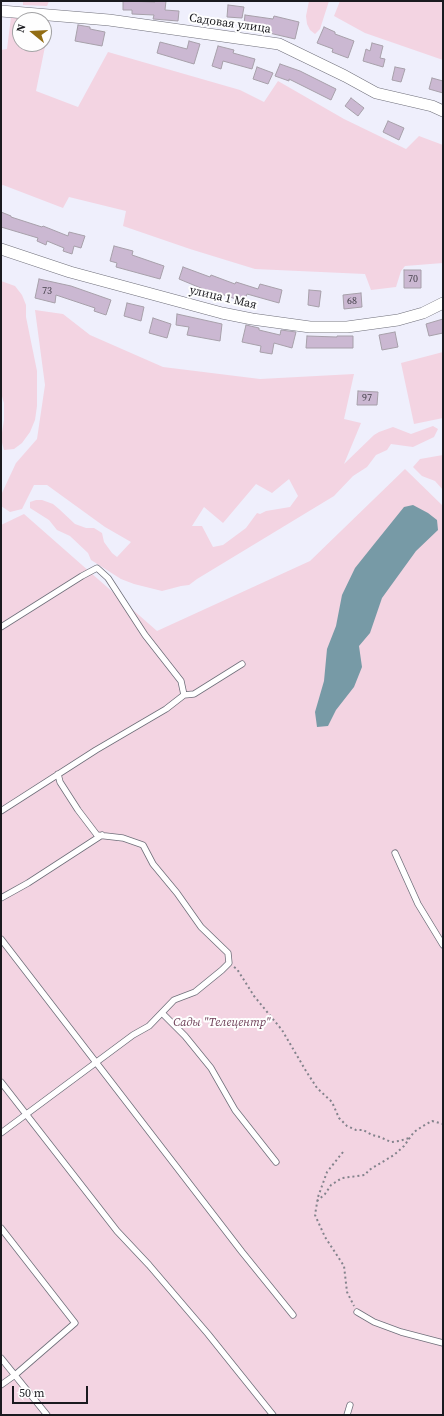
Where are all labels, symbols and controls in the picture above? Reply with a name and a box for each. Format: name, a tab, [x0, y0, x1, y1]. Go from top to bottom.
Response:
street label: Садовая улица	[188, 11, 272, 37]
north arrow	[12, 12, 52, 52]
text: N	[13, 22, 29, 35]
house number: 70	[408, 273, 418, 285]
street label: улица 1 Мая	[188, 283, 258, 313]
house number: 73	[42, 285, 52, 297]
house number: 68	[347, 295, 357, 307]
house number: 97	[362, 392, 372, 404]
park label: Сады "Телецентр"	[173, 1016, 271, 1030]
scale bar	[14, 1378, 90, 1404]
text: 50 m	[19, 1385, 45, 1401]

